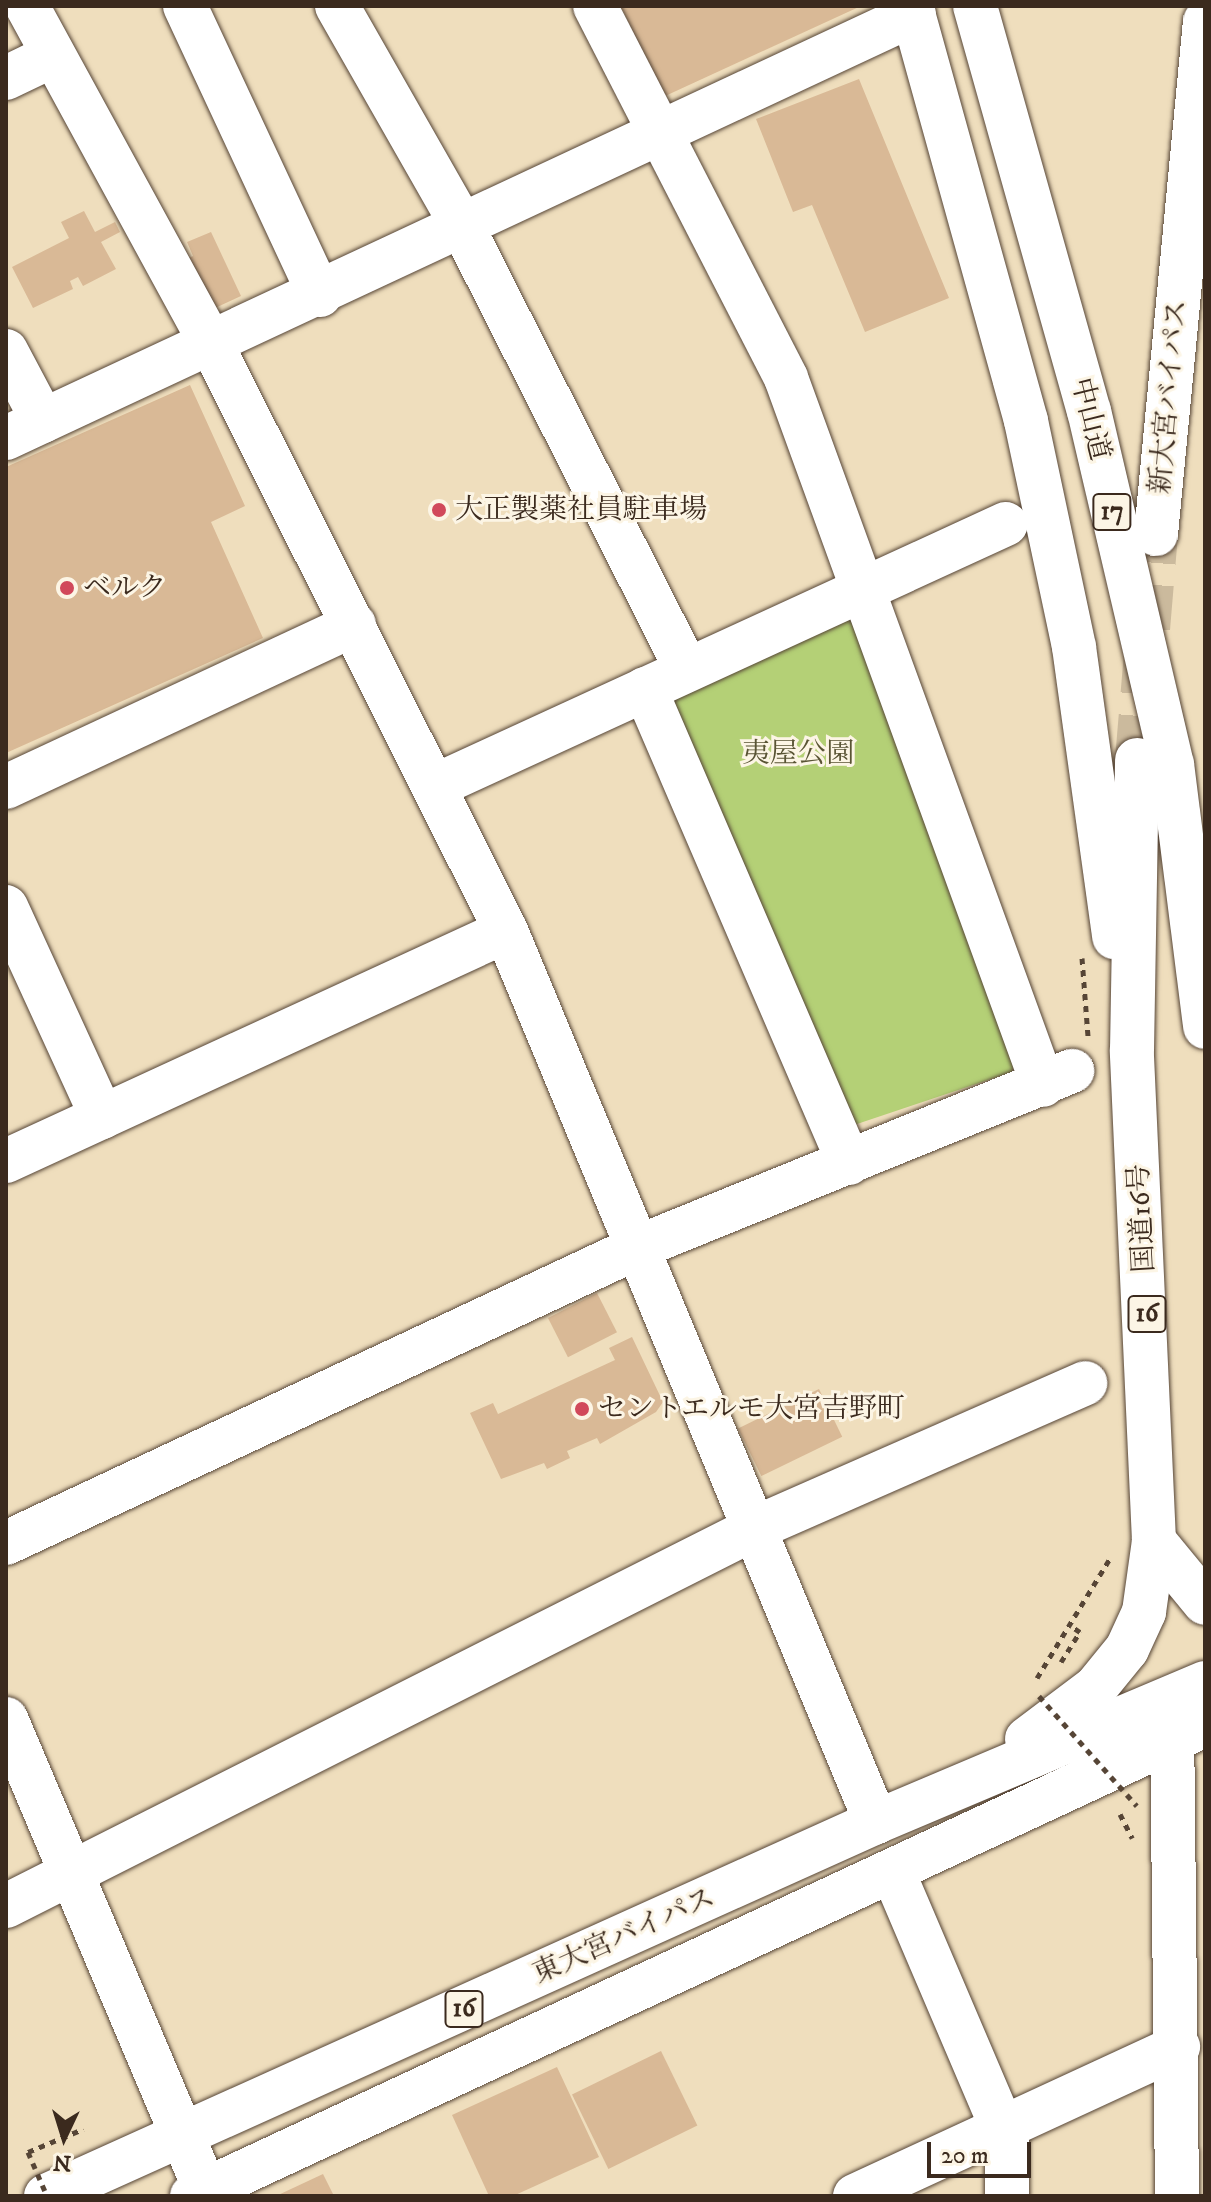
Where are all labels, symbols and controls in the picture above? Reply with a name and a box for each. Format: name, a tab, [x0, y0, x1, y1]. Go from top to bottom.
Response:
street label: 新大宮バイパス	[1144, 298, 1194, 496]
street label: 中山道	[1064, 374, 1116, 464]
road number: 17	[1092, 490, 1132, 534]
place label: 大正製薬社員駐車場	[455, 493, 707, 527]
marker: 大正製薬社員駐車場	[430, 501, 448, 519]
place label: ベルク	[83, 571, 167, 605]
marker: ベルク	[58, 579, 76, 597]
park label: 夷屋公園	[742, 737, 854, 771]
street label: 国道16号	[1122, 1163, 1162, 1273]
road number: 16	[1127, 1292, 1167, 1336]
place label: セントエルモ大宮吉野町	[598, 1392, 906, 1426]
marker: セントエルモ大宮吉野町	[573, 1400, 591, 1418]
street label: 東大宮バイパス	[528, 1881, 720, 1991]
road number: 16	[444, 1987, 484, 2031]
north arrow	[24, 2098, 104, 2178]
scale bar	[931, 2126, 1035, 2176]
text: 20 m	[941, 2141, 989, 2171]
text: N	[52, 2148, 72, 2177]

